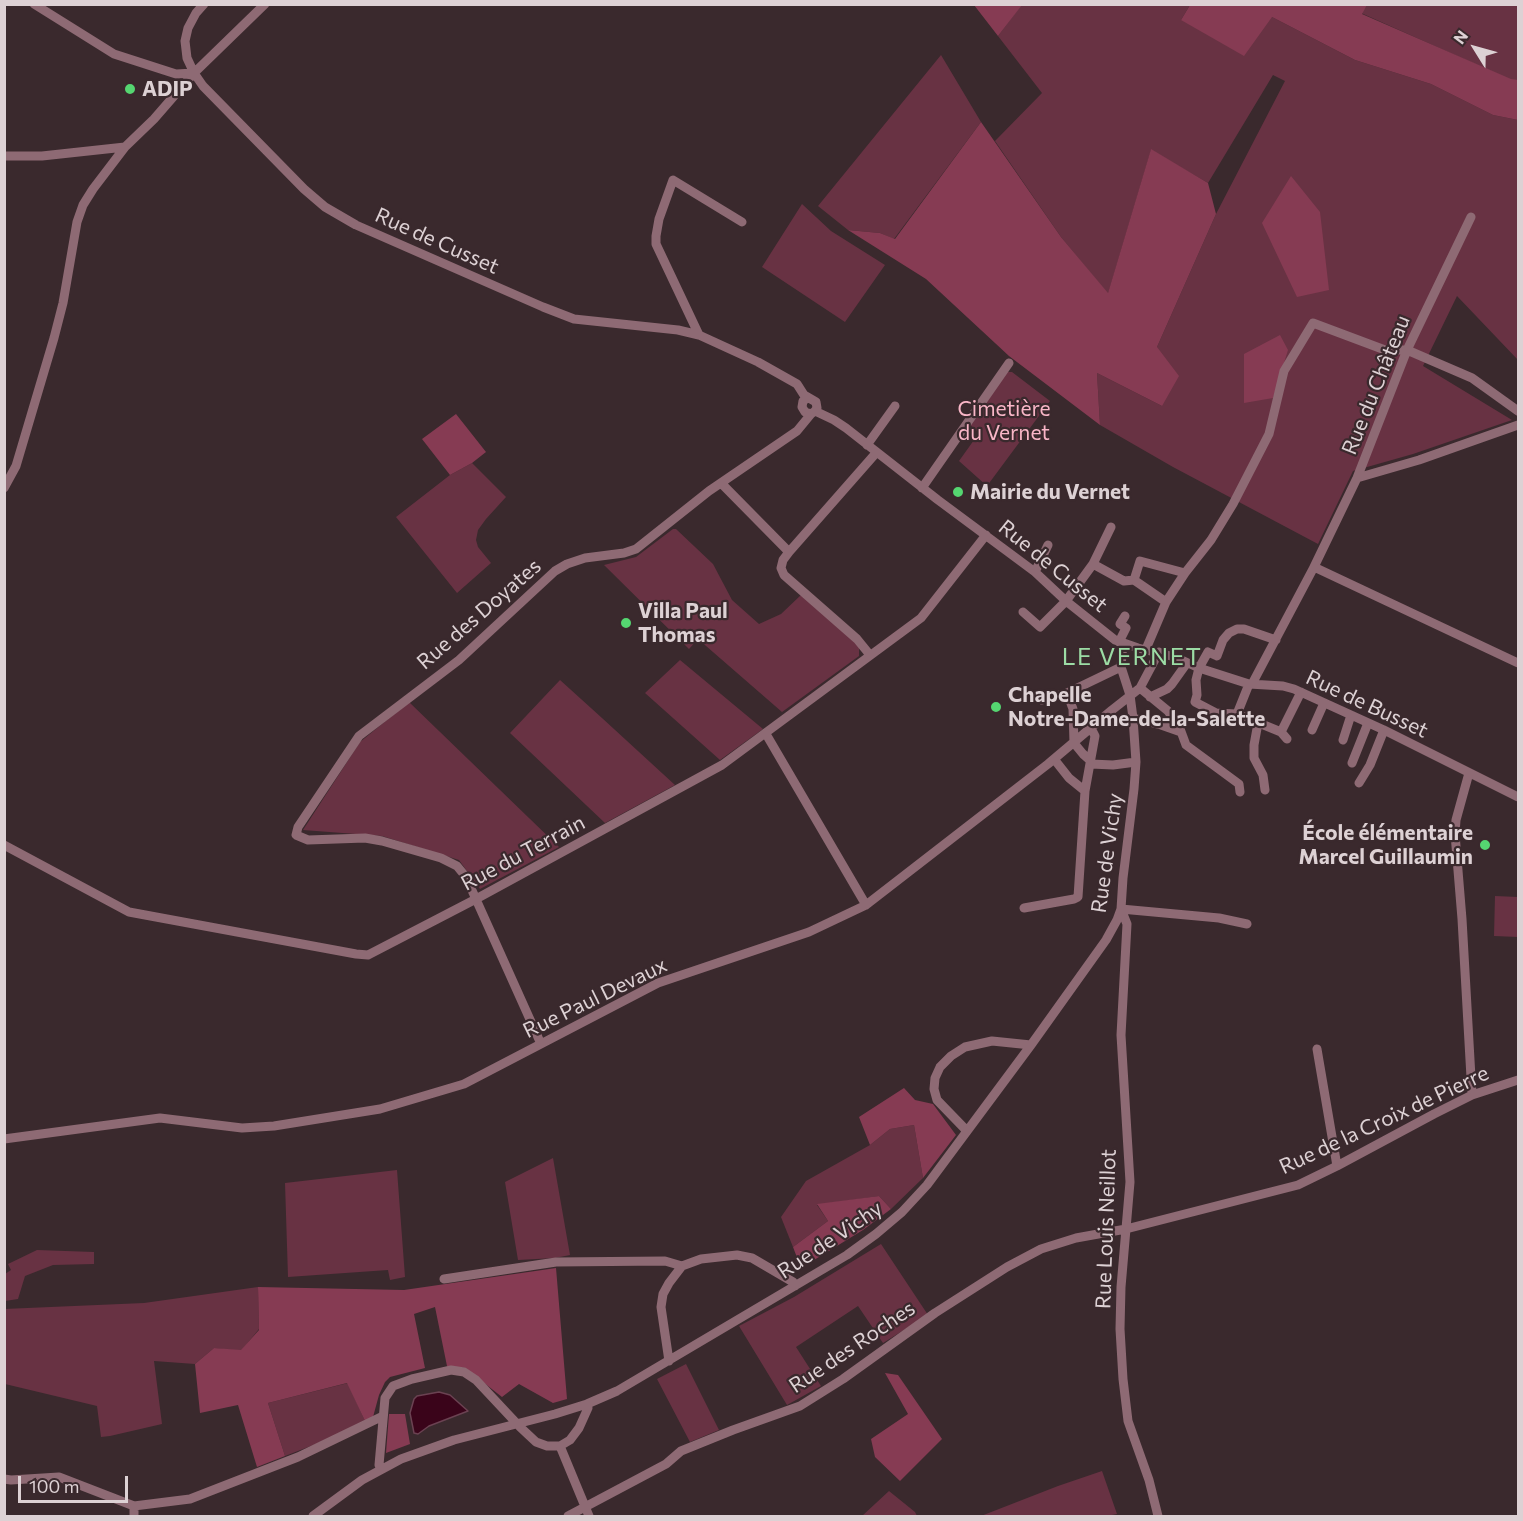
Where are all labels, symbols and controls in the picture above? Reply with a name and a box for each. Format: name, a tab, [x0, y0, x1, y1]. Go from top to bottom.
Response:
north arrow	[1445, 18, 1505, 78]
text: N	[1449, 26, 1471, 47]
place label: ADIP	[142, 76, 193, 102]
marker: ADIP	[123, 82, 137, 96]
street label: Rue de Cusset	[371, 202, 503, 280]
street label: Rue du Château	[1337, 312, 1415, 458]
park label: Cimetière du Vernet	[957, 396, 1051, 446]
place label: Mairie du Vernet	[970, 479, 1130, 505]
marker: Mairie du Vernet	[951, 485, 965, 499]
street label: Rue de Cusset	[993, 514, 1113, 618]
street label: Rue des Doyates	[412, 553, 546, 675]
place label: Villa Paul Thomas	[638, 598, 728, 648]
marker: Villa Paul Thomas	[619, 616, 633, 630]
district label: LE VERNET	[1062, 643, 1202, 671]
street label: Rue de Busset	[1302, 665, 1432, 743]
place label: Chapelle Notre-Dame-de-la-Salette	[1008, 682, 1265, 732]
marker: Chapelle Notre-Dame-de-la-Salette	[989, 700, 1003, 714]
street label: Rue de Vichy	[1086, 791, 1128, 915]
street label: Rue du Terrain	[457, 810, 589, 896]
place label: École élémentaire Marcel Guillaumin	[1299, 820, 1473, 870]
marker: École élémentaire Marcel Guillaumin	[1478, 838, 1492, 852]
street label: Rue Paul Devaux	[519, 952, 671, 1044]
street label: Rue de la Croix de Pierre	[1275, 1060, 1493, 1180]
street label: Rue Louis Neillot	[1091, 1149, 1121, 1309]
street label: Rue de Vichy	[773, 1196, 887, 1284]
street label: Rue des Roches	[784, 1296, 920, 1398]
scale bar	[21, 1464, 130, 1502]
text: 100 m	[29, 1475, 79, 1497]

